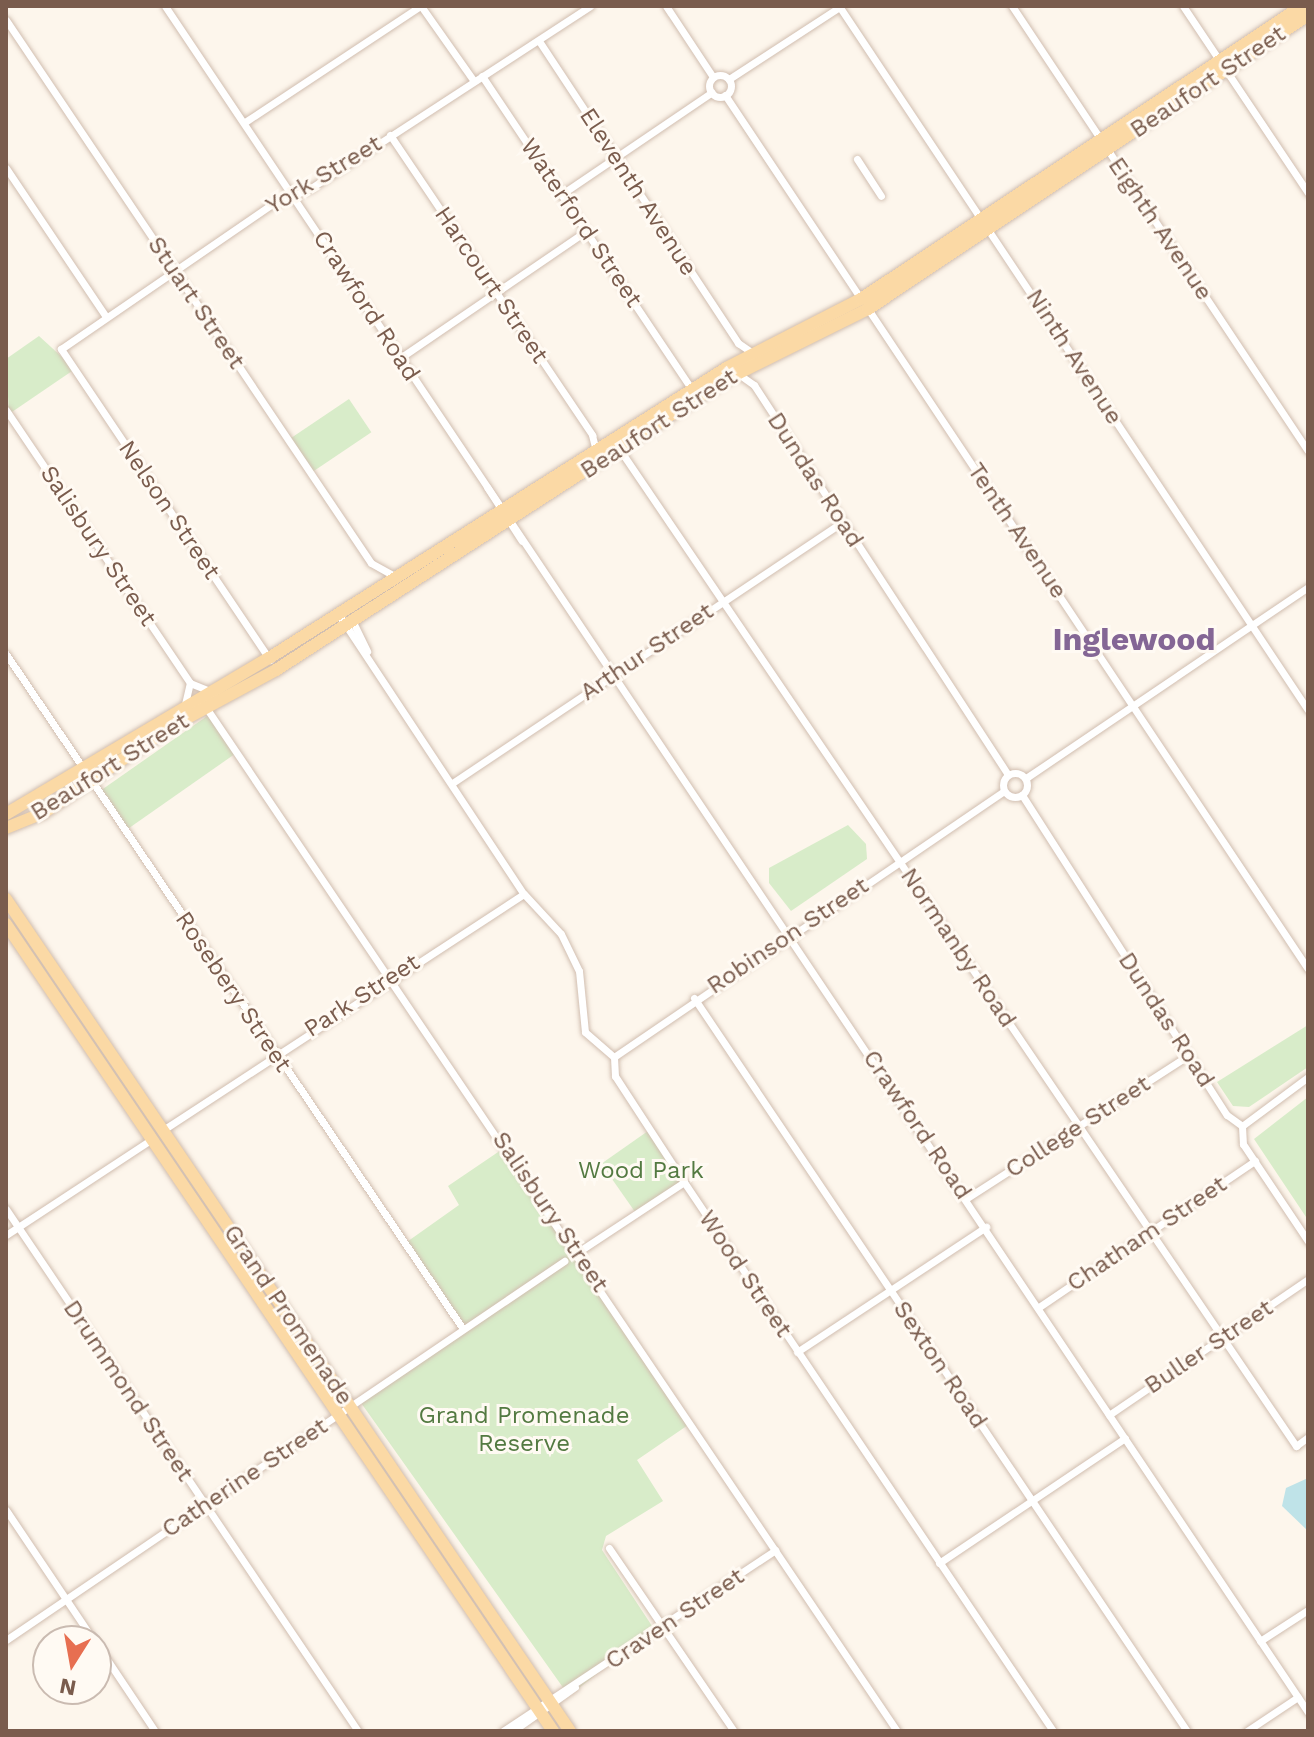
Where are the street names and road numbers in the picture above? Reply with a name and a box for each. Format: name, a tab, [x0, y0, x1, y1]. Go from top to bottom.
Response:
street label: Beaufort Street	[1125, 19, 1291, 145]
street label: Eleventh Avenue	[573, 102, 703, 282]
street label: York Street	[261, 129, 387, 221]
street label: Waterford Street	[514, 133, 648, 313]
street label: Eighth Avenue	[1101, 152, 1219, 306]
street label: Harcourt Street	[428, 201, 554, 369]
street label: Crawford Road	[307, 225, 425, 387]
street label: Stuart Street	[141, 231, 251, 375]
street label: Ninth Avenue	[1019, 283, 1129, 431]
street label: Beaufort Street	[575, 363, 743, 485]
street label: Dundas Road	[761, 407, 869, 553]
street label: Nelson Street	[112, 435, 226, 585]
street label: Tenth Avenue	[961, 457, 1073, 605]
street label: Salisbury Street	[34, 460, 162, 632]
street label: Arthur Street	[575, 597, 719, 707]
street label: Beaufort Street	[26, 707, 194, 827]
street label: Normanby Road	[894, 863, 1022, 1033]
street label: Robinson Street	[702, 871, 874, 1001]
street label: Rosebery Street	[169, 906, 297, 1078]
street label: Dundas Road	[1112, 947, 1220, 1093]
street label: Park Street	[299, 948, 425, 1044]
street label: Crawford Road	[856, 1045, 978, 1205]
street label: College Street	[1000, 1070, 1156, 1184]
street label: Salisbury Street	[486, 1126, 614, 1298]
street label: Chatham Street	[1062, 1170, 1232, 1298]
street label: Wood Street	[692, 1205, 798, 1343]
street label: Grand Promenade	[217, 1219, 359, 1411]
street label: Buller Street	[1139, 1293, 1279, 1401]
street label: Drummond Street	[57, 1295, 199, 1487]
street label: Sexton Road	[887, 1296, 993, 1434]
street label: Catherine Street	[157, 1412, 333, 1544]
street label: Craven Street	[600, 1562, 750, 1676]

